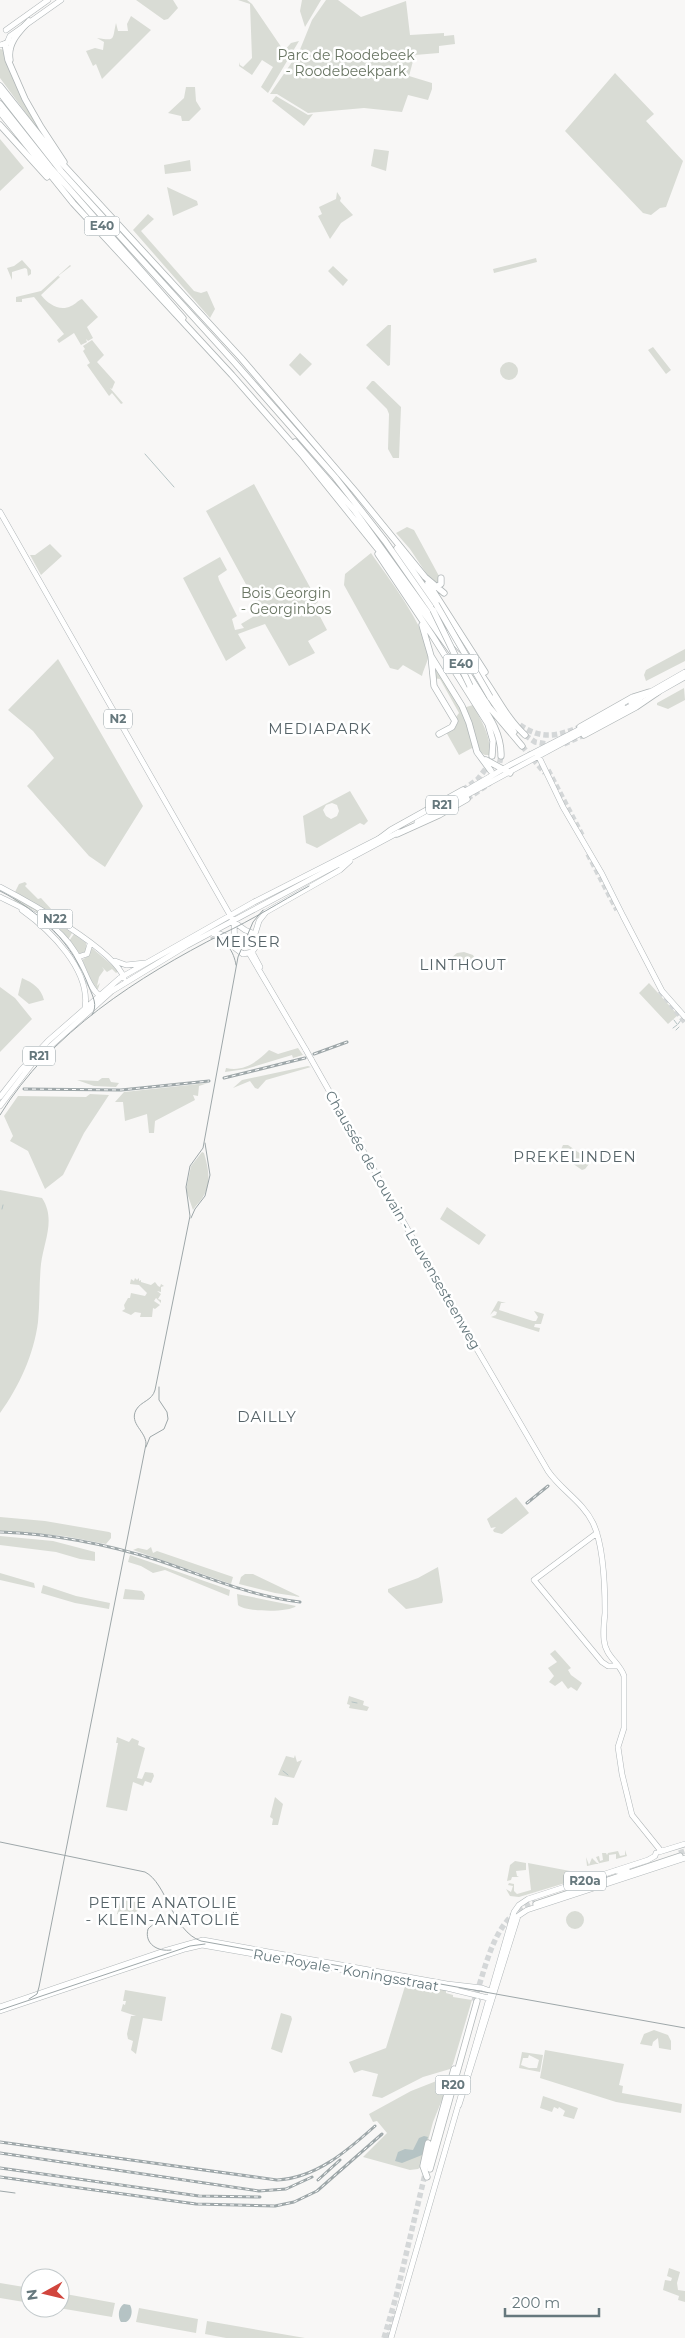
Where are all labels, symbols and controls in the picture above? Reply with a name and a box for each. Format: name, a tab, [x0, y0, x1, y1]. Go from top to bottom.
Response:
park label: Parc de Roodebeek - Roodebeekpark	[277, 46, 415, 80]
road number: E40	[84, 217, 120, 236]
park label: Bois Georgin - Georginbos	[241, 584, 331, 618]
road number: E40	[444, 654, 478, 674]
road number: N2	[104, 710, 132, 729]
district label: MEDIAPARK	[268, 719, 372, 738]
road number: R21	[426, 796, 458, 814]
road number: N22	[38, 910, 72, 929]
district label: MEISER	[216, 932, 281, 951]
district label: LINTHOUT	[419, 955, 507, 974]
road number: R21	[23, 1046, 55, 1066]
street label: Chaussée de Louvain - Leuvensesteenweg	[321, 1087, 485, 1353]
district label: PREKELINDEN	[513, 1147, 637, 1166]
district label: DAILLY	[237, 1407, 297, 1426]
road number: R20a	[564, 1872, 606, 1890]
district label: PETITE ANATOLIE - KLEIN-ANATOLIË	[85, 1893, 241, 1929]
street label: Rue Royale - Koningsstraat	[252, 1945, 440, 1995]
road number: R20	[436, 2076, 470, 2094]
north arrow	[20, 2268, 70, 2318]
scale bar	[505, 2286, 599, 2318]
text: N	[22, 2288, 42, 2302]
text: 200 m	[512, 2293, 560, 2312]

